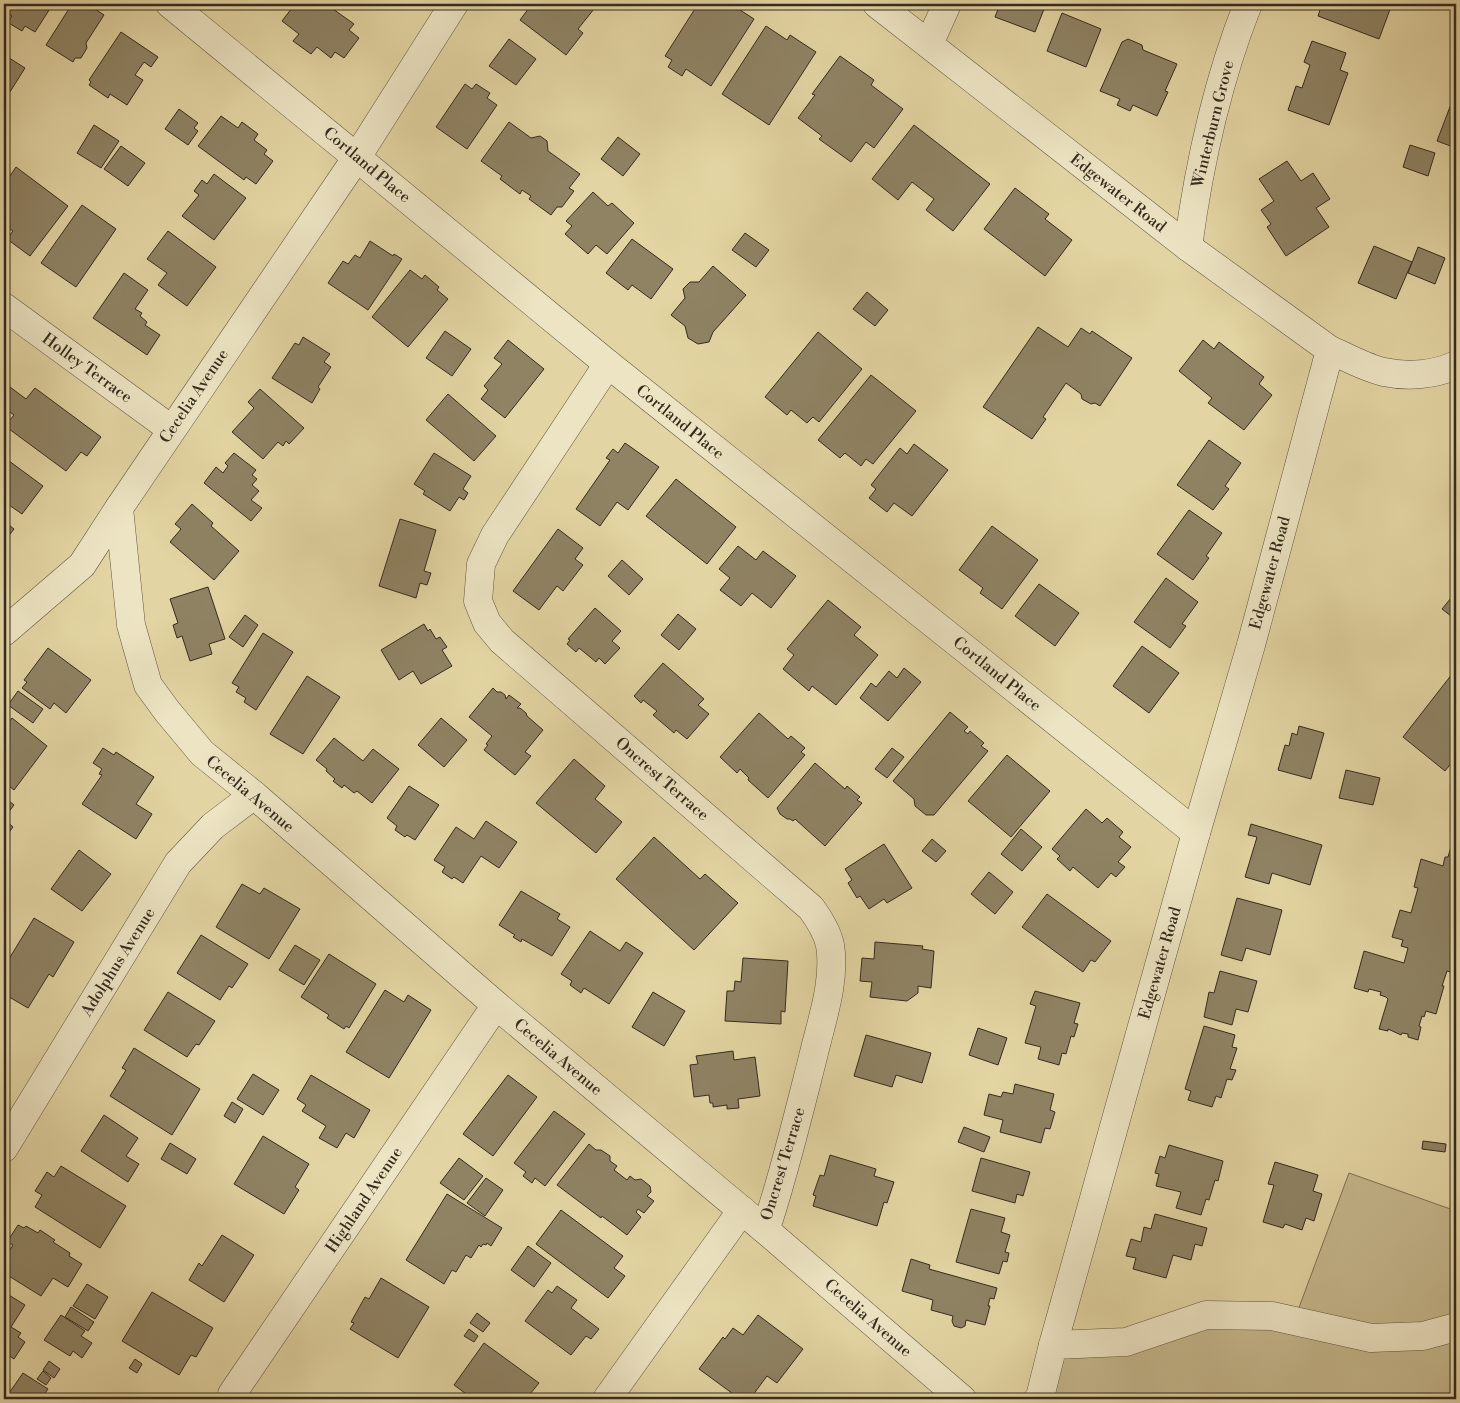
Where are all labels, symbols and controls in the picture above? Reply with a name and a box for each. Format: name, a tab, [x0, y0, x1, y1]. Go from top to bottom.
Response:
street label: Winterburn Grove	[1187, 58, 1238, 191]
street label: Cortland Place	[319, 123, 415, 207]
street label: Edgewater Road	[1066, 149, 1170, 237]
street label: Holley Terrace	[38, 329, 136, 407]
street label: Cecelia Avenue	[155, 345, 233, 447]
street label: Cortland Place	[632, 380, 728, 464]
street label: Edgewater Road	[1245, 514, 1295, 632]
street label: Cortland Place	[949, 632, 1045, 716]
street label: Oncrest Terrace	[611, 733, 713, 825]
street label: Cecelia Avenue	[202, 751, 298, 837]
street label: Adolphus Avenue	[76, 904, 159, 1021]
street label: Edgewater Road	[1134, 904, 1186, 1022]
street label: Cecelia Avenue	[510, 1014, 606, 1100]
street label: Oncrest Terrace	[756, 1105, 810, 1223]
street label: Highland Avenue	[321, 1143, 407, 1257]
street label: Cecelia Avenue	[820, 1275, 916, 1361]

